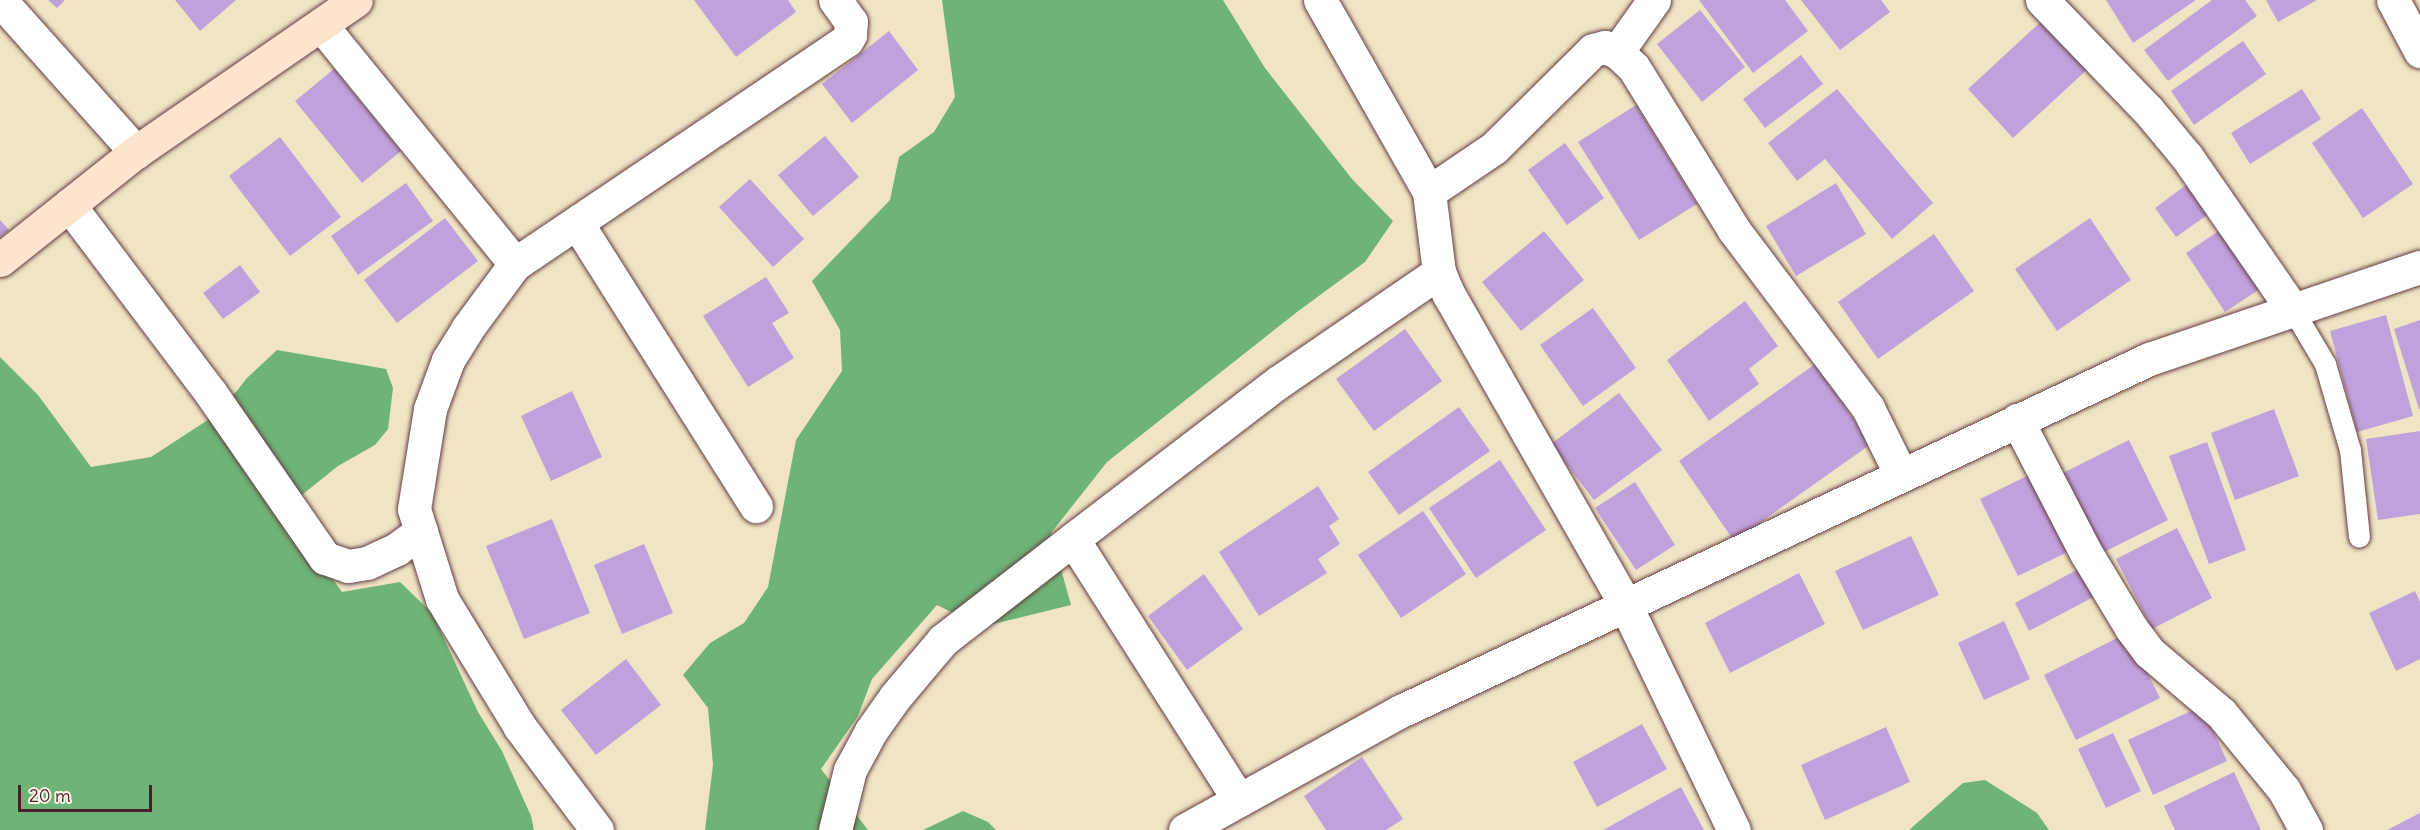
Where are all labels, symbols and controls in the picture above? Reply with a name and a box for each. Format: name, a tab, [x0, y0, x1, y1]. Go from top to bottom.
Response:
scale bar	[21, 773, 154, 811]
text: 20 m	[29, 784, 71, 807]

